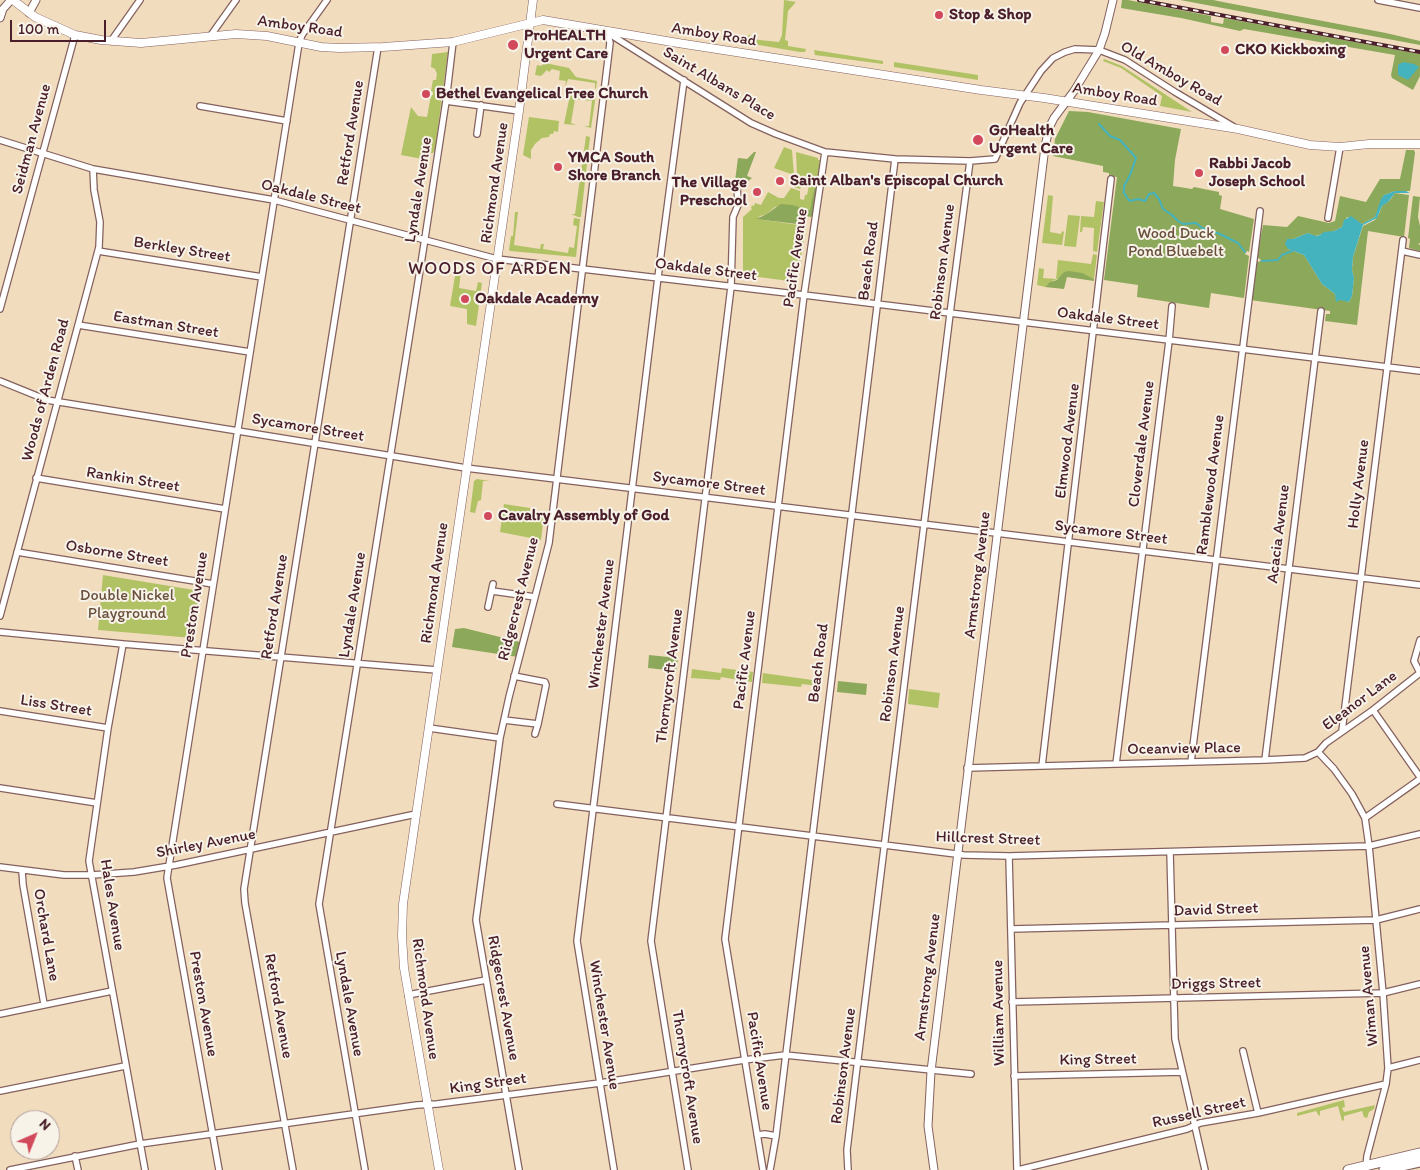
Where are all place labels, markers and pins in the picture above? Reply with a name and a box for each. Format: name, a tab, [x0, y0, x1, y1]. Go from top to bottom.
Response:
place label: Stop & Shop	[949, 5, 1031, 25]
marker: Stop & Shop	[933, 9, 945, 21]
place label: ProHEALTH Urgent Care	[524, 26, 608, 64]
marker: ProHEALTH Urgent Care	[506, 38, 520, 52]
place label: CKO Kickboxing	[1235, 40, 1346, 60]
marker: CKO Kickboxing	[1219, 44, 1231, 56]
place label: Bethel Evangelical Free Church	[436, 84, 648, 104]
marker: Bethel Evangelical Free Church	[420, 88, 432, 100]
place label: GoHealth Urgent Care	[989, 121, 1073, 159]
marker: GoHealth Urgent Care	[971, 133, 985, 147]
place label: YMCA South Shore Branch	[568, 148, 661, 186]
place label: Rabbi Jacob Joseph School	[1209, 154, 1305, 192]
marker: YMCA South Shore Branch	[552, 161, 564, 173]
marker: Rabbi Jacob Joseph School	[1193, 167, 1205, 179]
place label: Saint Alban's Episcopal Church	[790, 171, 1003, 191]
place label: The Village Preschool	[672, 173, 747, 211]
marker: Saint Alban's Episcopal Church	[774, 175, 786, 187]
marker: The Village Preschool	[751, 186, 763, 198]
place label: Oakdale Academy	[475, 289, 599, 309]
marker: Oakdale Academy	[459, 293, 471, 305]
place label: Cavalry Assembly of God	[498, 506, 669, 526]
marker: Cavalry Assembly of God	[482, 510, 494, 522]

